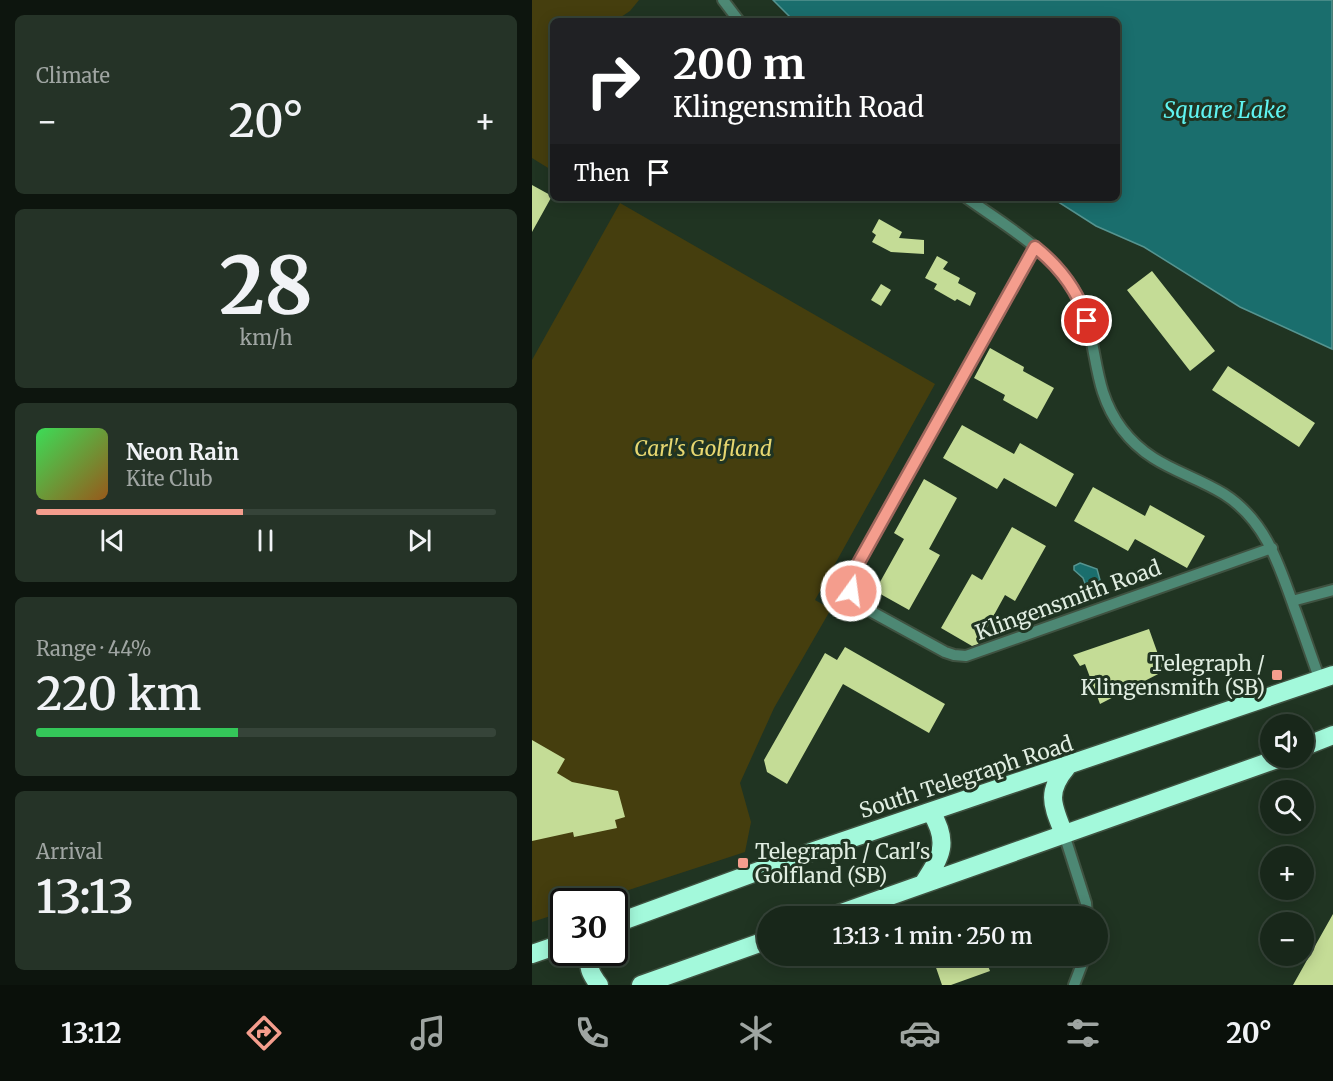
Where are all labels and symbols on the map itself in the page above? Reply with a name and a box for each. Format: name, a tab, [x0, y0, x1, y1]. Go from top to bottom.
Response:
water label: Square Lake	[1164, 96, 1286, 124]
pin	[1061, 295, 1112, 346]
park label: Carl's Golfland	[634, 435, 772, 462]
street label: Klingensmith Road	[972, 554, 1165, 646]
position arrow	[819, 559, 883, 623]
place label: Telegraph / Klingensmith (SB)	[1081, 650, 1265, 701]
marker: Telegraph / Klingensmith (SB)	[1270, 668, 1284, 682]
street label: South Telegraph Road	[856, 730, 1076, 824]
place label: Telegraph / Carl's Golfland (SB)	[755, 838, 930, 889]
marker: Telegraph / Carl's Golfland (SB)	[736, 856, 750, 870]
speed limit sign: 30	[550, 888, 628, 966]

